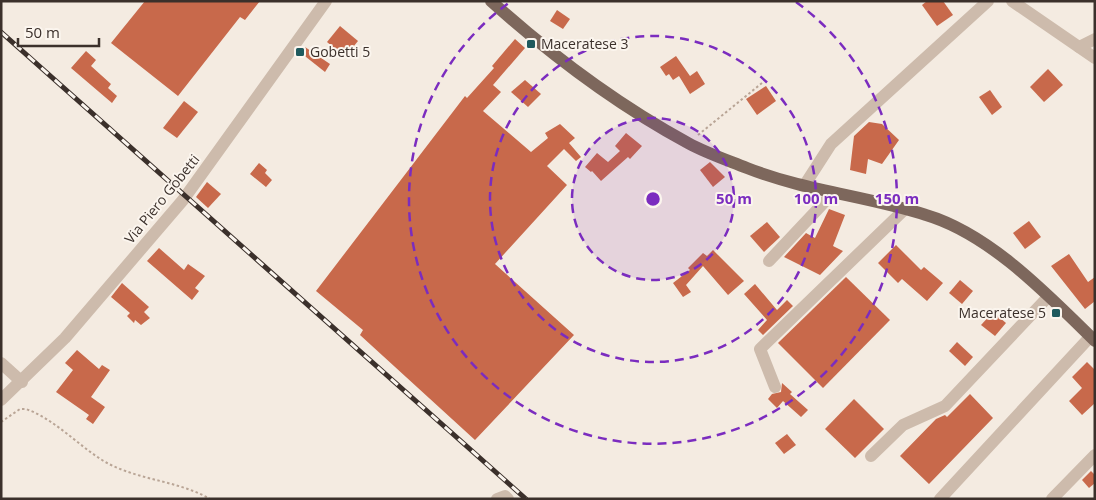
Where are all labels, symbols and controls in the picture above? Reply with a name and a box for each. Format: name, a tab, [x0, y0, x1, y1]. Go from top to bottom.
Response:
scale bar	[18, 15, 99, 47]
text: 50 m	[25, 22, 60, 42]
place label: Maceratese 3	[541, 34, 628, 53]
marker: Maceratese 3	[525, 38, 537, 50]
place label: Gobetti 5	[310, 42, 370, 61]
marker: Gobetti 5	[294, 46, 306, 58]
street label: Via Piero Gobetti	[120, 150, 203, 247]
text: 50 m	[716, 188, 752, 208]
text: 100 m	[794, 188, 838, 208]
text: 150 m	[875, 188, 919, 208]
centre of rings	[644, 190, 662, 208]
place label: Maceratese 5	[959, 303, 1046, 322]
marker: Maceratese 5	[1050, 307, 1062, 319]

